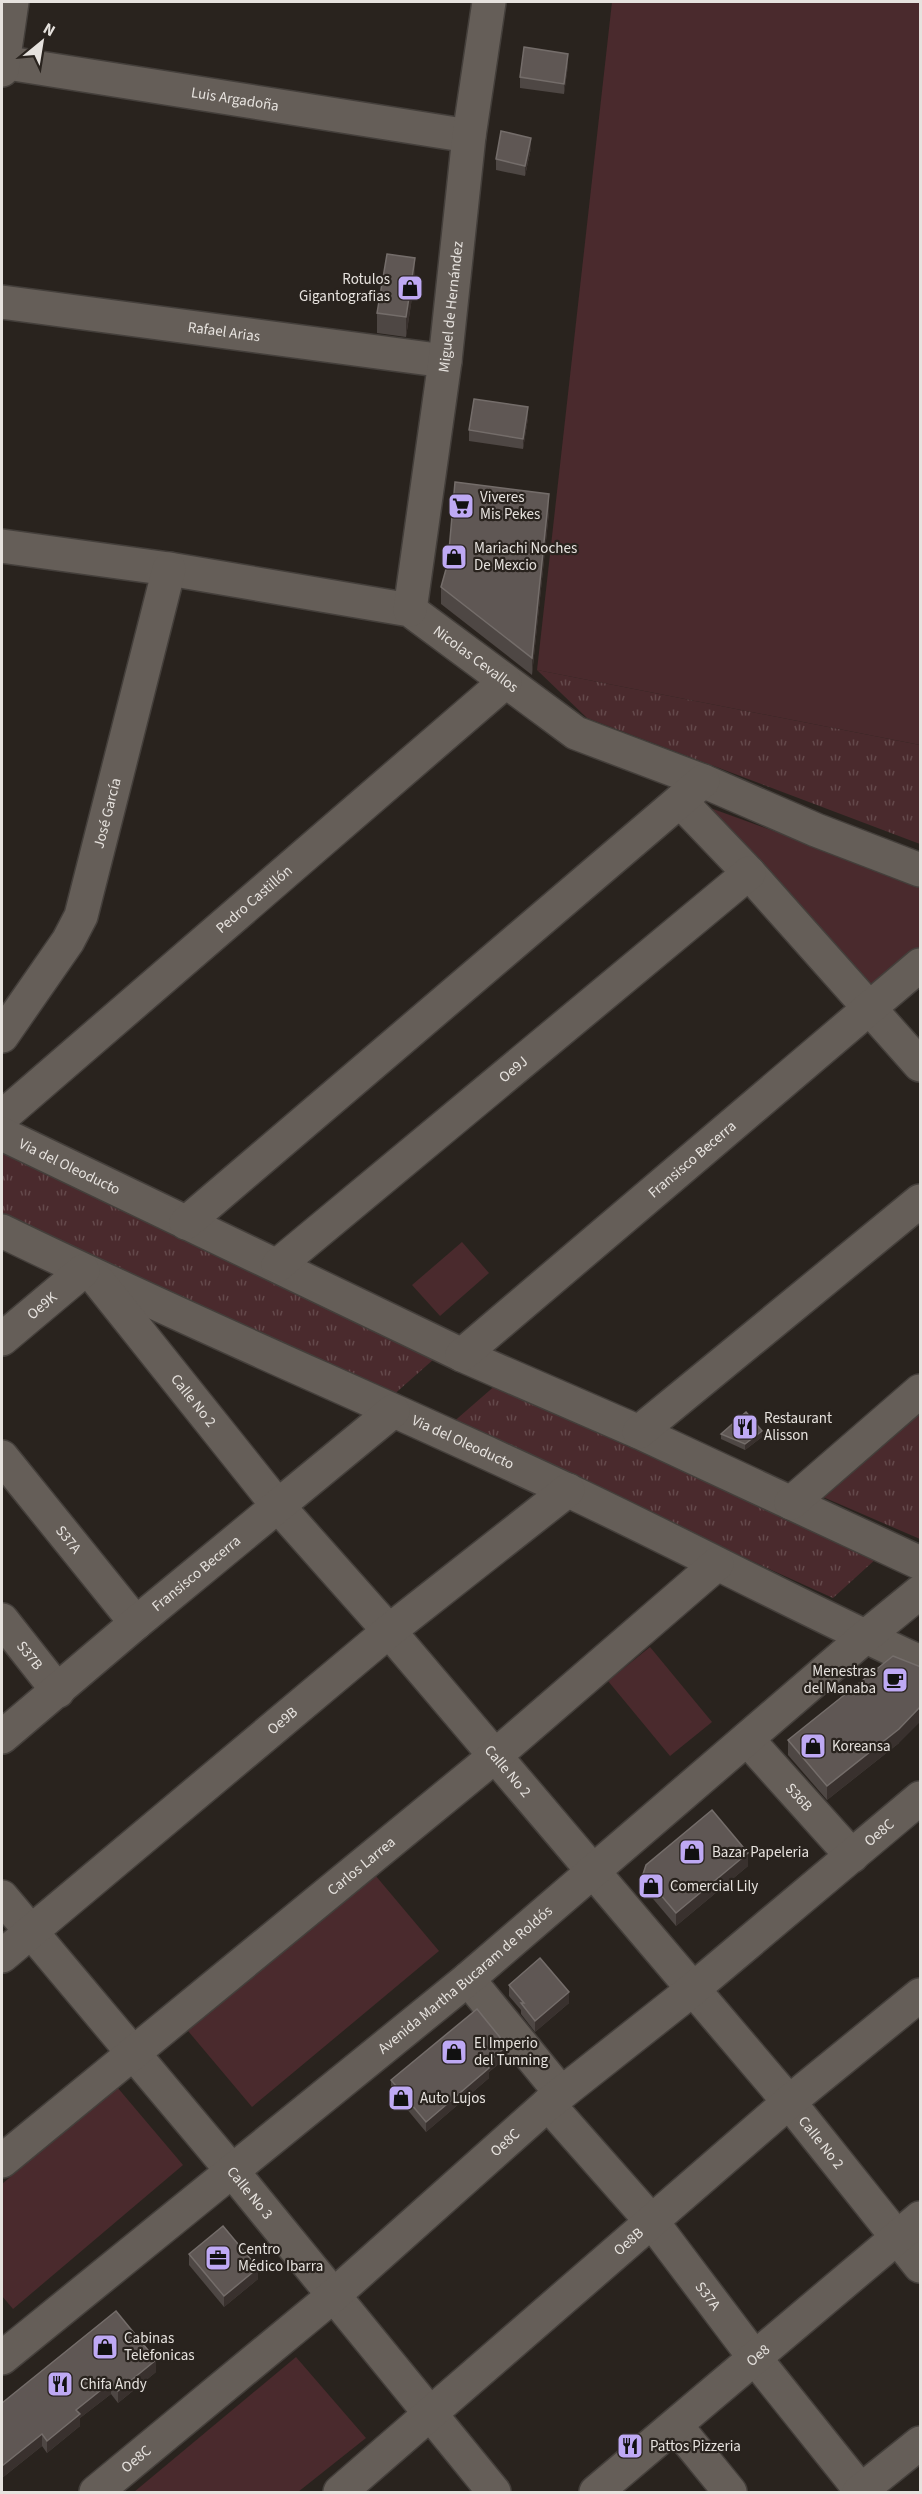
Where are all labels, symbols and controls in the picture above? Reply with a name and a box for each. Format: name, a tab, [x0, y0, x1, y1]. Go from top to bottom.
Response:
north arrow	[12, 12, 72, 72]
text: N	[39, 18, 59, 42]
street label: Luis Argadoña	[190, 82, 281, 116]
street label: Miguel de Hernández	[433, 240, 468, 374]
place label: Rotulos Gigantografias	[299, 269, 390, 307]
shop icon: Rotulos Gigantografias	[395, 273, 425, 303]
street label: Rafael Arias	[187, 316, 262, 347]
place label: Viveres Mis Pekes	[480, 487, 540, 525]
supermarket icon: Viveres Mis Pekes	[446, 491, 476, 521]
place label: Mariachi Noches De Mexcio	[474, 538, 577, 576]
shop icon: Mariachi Noches De Mexcio	[439, 542, 469, 572]
street label: Nicolas Cevallos	[429, 620, 523, 697]
street label: José García	[88, 776, 126, 851]
street label: Pedro Castillón	[211, 860, 297, 938]
street label: Oe9J	[494, 1051, 532, 1088]
street label: Fransisco Becerra	[643, 1116, 740, 1203]
street label: Via del Oleoducto	[15, 1133, 124, 1200]
street label: Oe9K	[22, 1287, 62, 1324]
street label: Calle No 2	[166, 1369, 221, 1431]
place label: Restaurant Alisson	[764, 1408, 832, 1446]
street label: Via del Oleoducto	[408, 1410, 518, 1474]
restaurant icon: Restaurant Alisson	[730, 1412, 760, 1442]
street label: S37A	[51, 1521, 87, 1559]
street label: Fransisco Becerra	[147, 1530, 245, 1616]
street label: S37B	[12, 1636, 48, 1674]
place label: Menestras del Manaba	[804, 1661, 876, 1699]
cafe icon: Menestras del Manaba	[880, 1665, 910, 1695]
street label: Oe9B	[263, 1702, 302, 1740]
shop icon: Koreansa	[798, 1731, 828, 1761]
place label: Koreansa	[832, 1736, 891, 1757]
street label: Calle No 2	[480, 1740, 536, 1802]
street label: S36B	[781, 1778, 818, 1816]
street label: Oe8C	[859, 1813, 899, 1851]
street label: Carlos Larrea	[323, 1832, 400, 1900]
shop icon: Bazar Papeleria	[677, 1837, 707, 1867]
place label: Bazar Papeleria	[712, 1842, 809, 1863]
shop icon: Comercial Lily	[636, 1871, 666, 1901]
place label: Comercial Lily	[670, 1876, 758, 1897]
street label: Avenida Martha Bucaram de Roldós	[373, 1900, 557, 2059]
place label: El Imperio del Tunning	[474, 2033, 548, 2071]
shop icon: El Imperio del Tunning	[439, 2037, 469, 2067]
shop icon: Auto Lujos	[386, 2083, 416, 2113]
place label: Auto Lujos	[420, 2088, 486, 2109]
street label: Calle No 2	[794, 2111, 849, 2173]
street label: Oe8C	[485, 2123, 525, 2161]
street label: Calle No 3	[222, 2162, 278, 2224]
street label: Oe8B	[609, 2222, 648, 2260]
place label: Centro Médico Ibarra	[238, 2239, 323, 2277]
office icon: Centro Médico Ibarra	[203, 2243, 233, 2273]
street label: S37A	[690, 2277, 726, 2315]
place label: Cabinas Telefonicas	[124, 2328, 195, 2366]
shop icon: Cabinas Telefonicas	[90, 2332, 120, 2362]
street label: Oe8	[742, 2339, 774, 2371]
restaurant icon: Chifa Andy	[45, 2369, 75, 2399]
place label: Chifa Andy	[80, 2374, 147, 2395]
restaurant icon: Pattos Pizzeria	[615, 2431, 645, 2461]
place label: Pattos Pizzeria	[650, 2436, 741, 2457]
street label: Oe8C	[116, 2440, 156, 2478]

